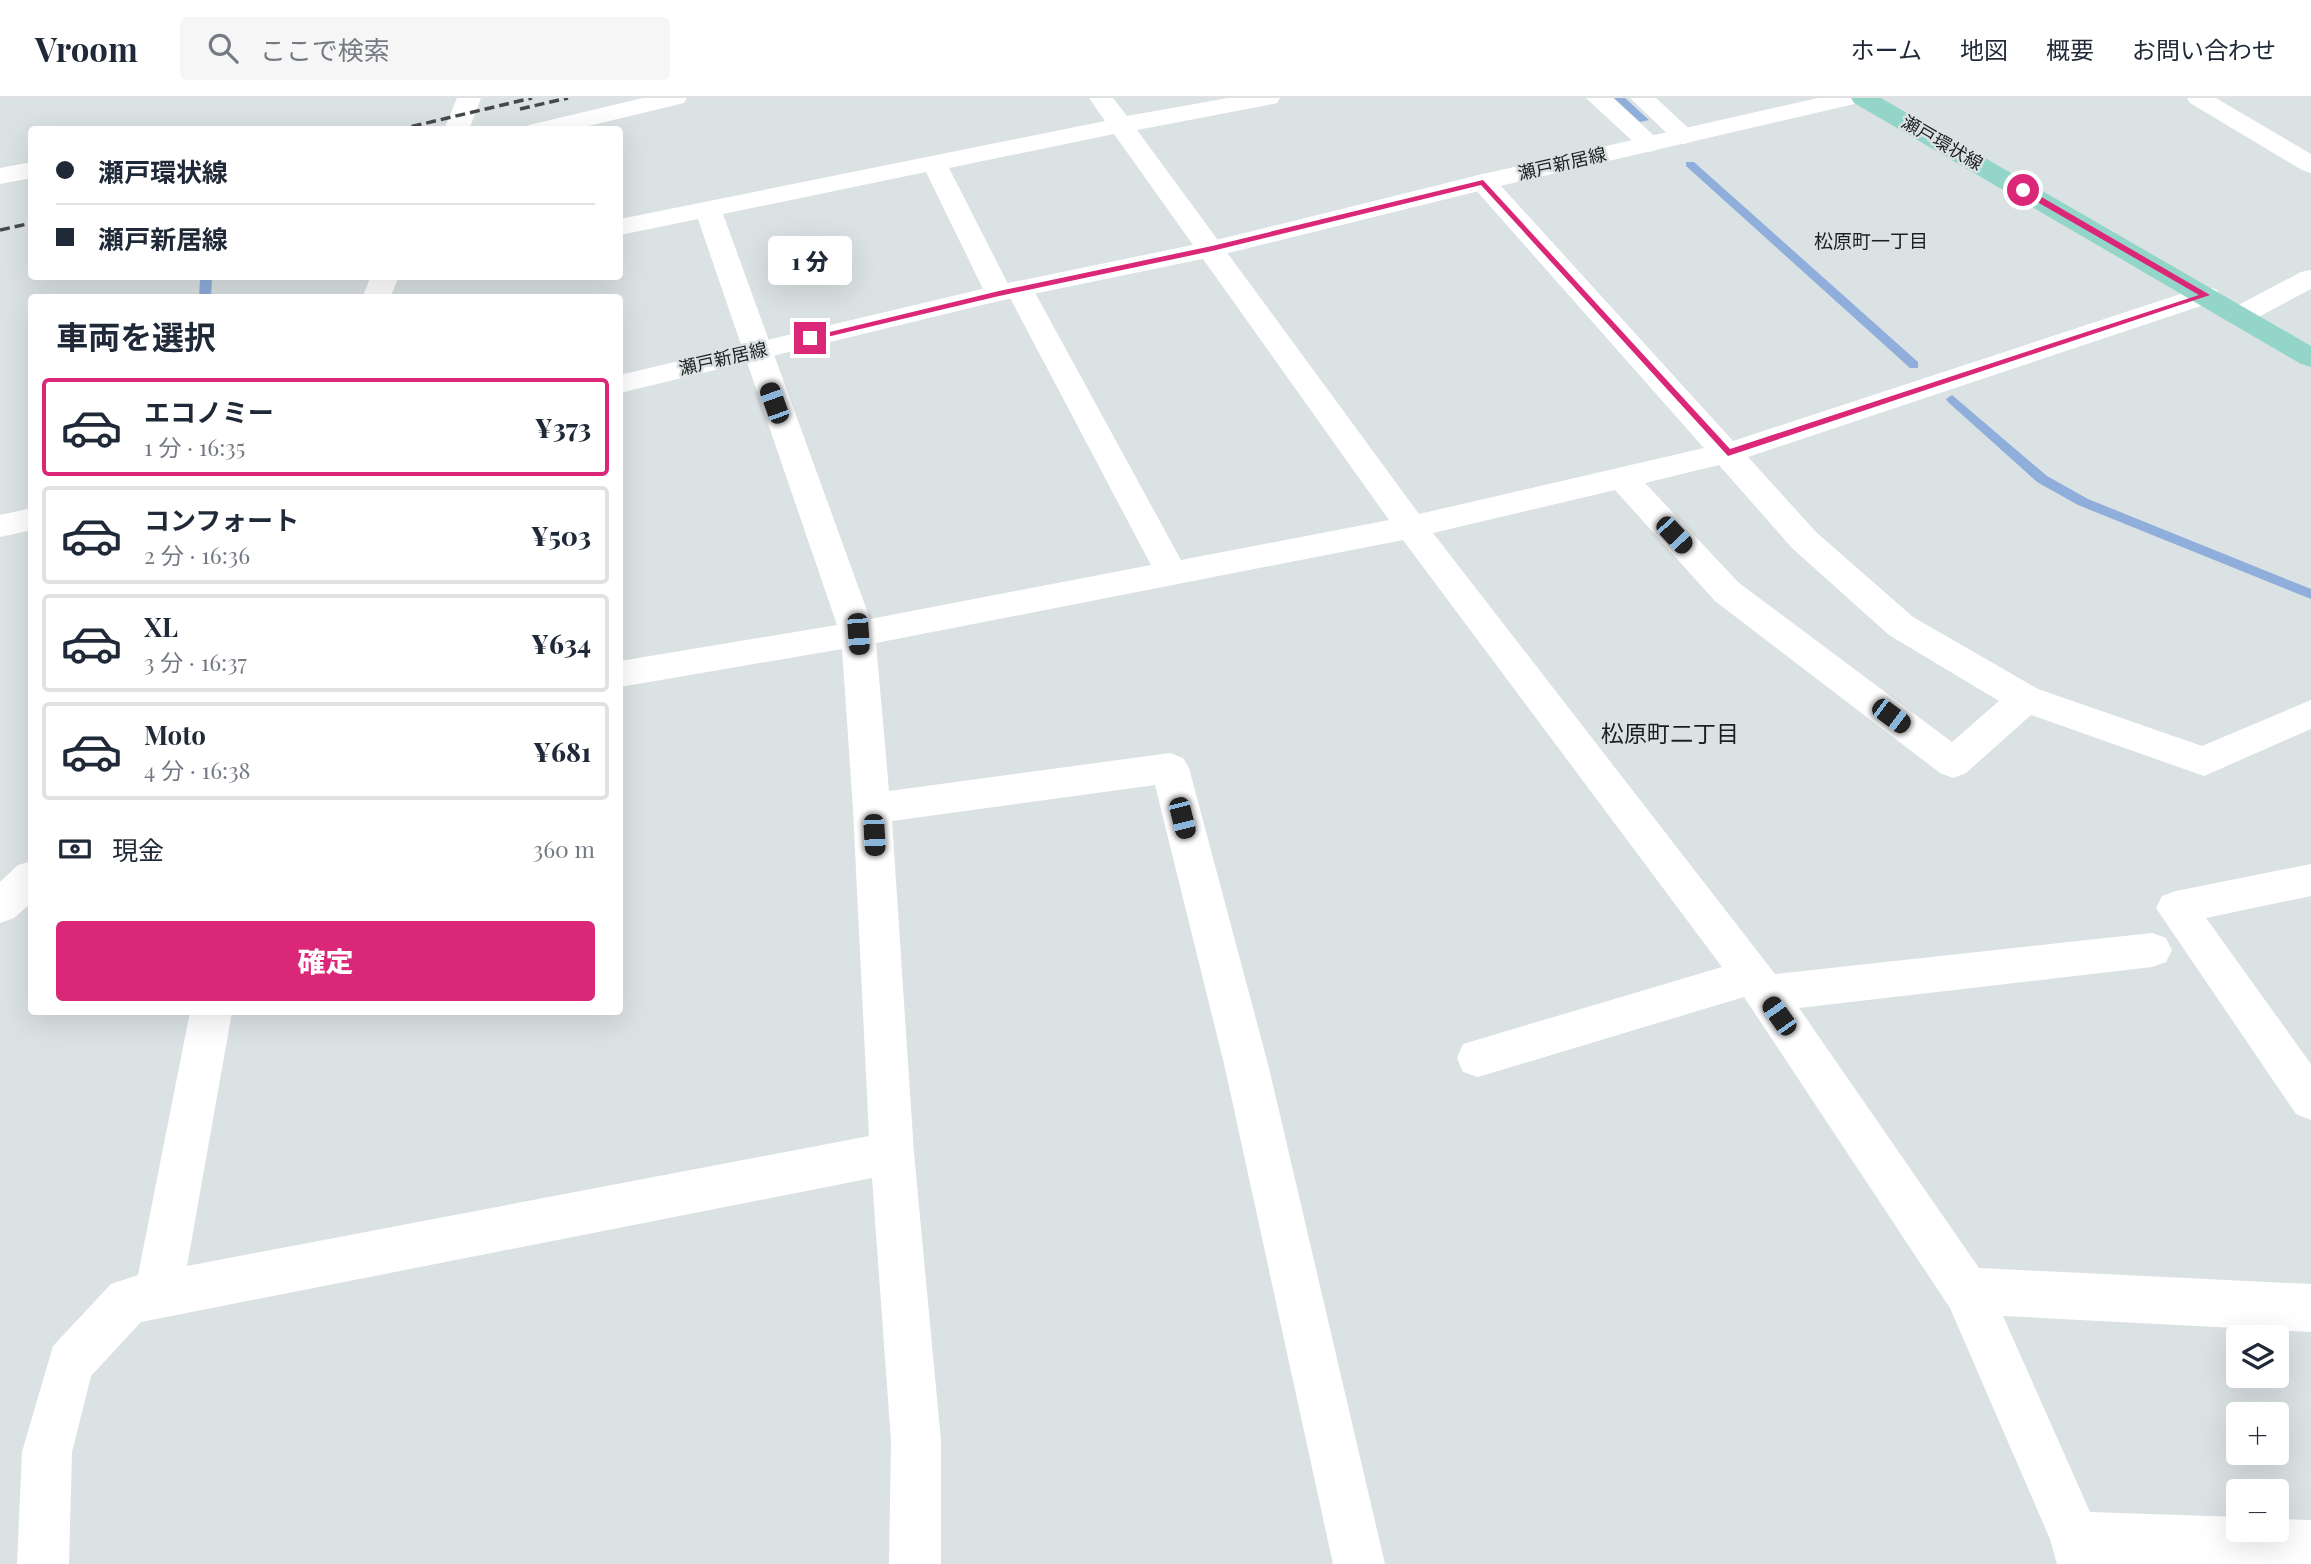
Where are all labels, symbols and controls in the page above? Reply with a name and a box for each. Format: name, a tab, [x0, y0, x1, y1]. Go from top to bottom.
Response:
search box	[180, 17, 670, 80]
text: Vroom	[35, 26, 138, 70]
icon: search	[204, 29, 242, 67]
text: ここで検索	[260, 32, 390, 67]
text: ホーム	[1851, 33, 1922, 65]
text: 地図	[1960, 33, 2008, 65]
text: 概要	[2046, 33, 2094, 65]
text: お問い合わせ	[2132, 33, 2276, 65]
street label: 瀬戸環状線	[1898, 109, 1987, 175]
street label: 瀬戸新居線	[1515, 141, 1608, 185]
text: 瀬戸環状線	[98, 154, 228, 189]
route start	[2007, 174, 2039, 206]
text: 瀬戸新居線	[98, 221, 228, 256]
district label: 松原町一丁目	[1814, 227, 1928, 253]
callout: 1 分	[768, 236, 852, 286]
text: 1 分	[791, 245, 829, 276]
text: 車両を選択	[56, 314, 216, 357]
route end	[794, 322, 826, 354]
street label: 瀬戸新居線	[676, 336, 769, 380]
car	[757, 380, 792, 426]
text: エコノミー	[144, 394, 274, 429]
icon: car	[60, 396, 123, 459]
text: ¥373	[535, 410, 591, 445]
text: 1 分 · 16:35	[144, 431, 245, 462]
text: コンフォート	[144, 502, 299, 537]
icon: car	[60, 504, 123, 567]
car	[1652, 512, 1697, 558]
text: ¥503	[531, 518, 591, 553]
text: 2 分 · 16:36	[144, 539, 250, 570]
text: XL	[144, 609, 178, 644]
icon: car	[60, 612, 123, 675]
car	[847, 612, 870, 656]
text: ¥634	[531, 626, 591, 661]
text: 3 分 · 16:37	[144, 646, 247, 677]
car	[1868, 695, 1915, 737]
text: Moto	[144, 717, 206, 752]
district label: 松原町二丁目	[1601, 717, 1739, 748]
icon: car	[60, 720, 123, 783]
text: ¥681	[533, 734, 591, 769]
text: 4 分 · 16:38	[144, 754, 250, 785]
car	[1167, 795, 1198, 841]
car	[863, 813, 886, 857]
icon: cash	[56, 830, 94, 868]
text: 現金	[112, 832, 164, 867]
text: 360 m	[533, 833, 595, 864]
button: 確定	[56, 921, 595, 1001]
car	[1759, 993, 1800, 1039]
map controls	[2226, 1325, 2289, 1542]
button: layers	[2226, 1325, 2289, 1388]
button: +	[2226, 1402, 2289, 1465]
button: −	[2226, 1479, 2289, 1542]

